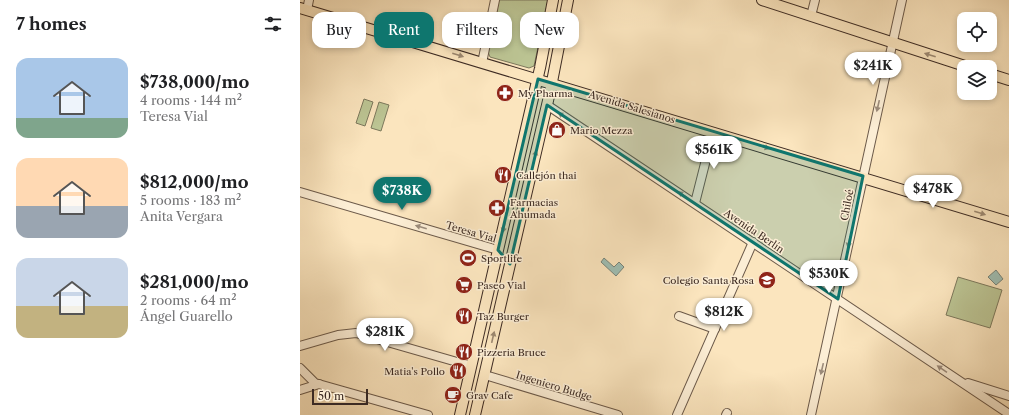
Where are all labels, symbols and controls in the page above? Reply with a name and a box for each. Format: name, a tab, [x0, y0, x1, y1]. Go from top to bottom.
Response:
chip: Buy	[312, 12, 366, 48]
chip: Rent	[374, 12, 434, 48]
chip: Filters	[442, 12, 512, 48]
chip: New	[520, 12, 579, 48]
map controls	[957, 12, 997, 100]
button: locate	[957, 12, 997, 52]
icon: filters	[262, 13, 284, 35]
text: 7 homes	[16, 14, 87, 34]
one-way arrow	[452, 52, 464, 58]
pin: $241K	[845, 52, 901, 86]
one-way arrow	[924, 52, 936, 58]
text: $241K	[854, 57, 892, 73]
button: layers	[957, 60, 997, 100]
text: $738,000/mo	[140, 72, 249, 92]
icon: home	[48, 74, 96, 122]
pharmacy icon: My Pharma	[495, 83, 515, 103]
place label: My Pharma	[518, 87, 573, 100]
street label: Avenida Salesianos	[586, 87, 677, 126]
text: 4 rooms · 144 m²	[140, 92, 242, 108]
one-way arrow	[875, 100, 881, 113]
text: Teresa Vial	[140, 108, 208, 124]
one-way arrow	[557, 112, 568, 119]
shop icon: Mario Mezza	[547, 120, 567, 140]
place label: Mario Mezza	[570, 124, 633, 137]
pin: $561K	[686, 136, 742, 170]
text: $561K	[695, 141, 733, 157]
one-way arrow	[758, 144, 770, 150]
one-way arrow	[533, 150, 539, 162]
restaurant icon: Callejón thai	[493, 165, 513, 185]
place label: Callejón thai	[516, 169, 577, 182]
text: $812,000/mo	[140, 172, 248, 192]
icon: home	[48, 174, 96, 222]
pin: $478K	[905, 175, 961, 209]
pin: $738K	[374, 177, 430, 211]
text: $478K	[913, 180, 953, 196]
text: $738K	[382, 182, 422, 198]
street label: Chiloé	[838, 188, 856, 222]
one-way arrow	[678, 191, 688, 199]
text: 5 rooms · 183 m²	[140, 192, 241, 208]
place label: Farmacias Ahumada	[509, 196, 558, 221]
pharmacy icon: Farmacias Ahumada	[487, 198, 507, 218]
street label: Avenida Berlín	[721, 206, 787, 256]
text: Anita Vergara	[140, 208, 223, 224]
one-way arrow	[975, 210, 987, 216]
street label: Teresa Vial	[444, 219, 498, 245]
one-way arrow	[500, 220, 506, 233]
one-way arrow	[414, 224, 426, 230]
one-way arrow	[846, 236, 852, 248]
sports icon: Sportlife	[458, 248, 478, 268]
place label: Sportlife	[481, 252, 522, 265]
pin: $530K	[801, 260, 857, 294]
text: $530K	[809, 265, 849, 281]
school or university icon: Colegio Santa Rosa	[757, 270, 777, 290]
text: $281,000/mo	[140, 272, 248, 292]
icon: home	[48, 274, 96, 322]
place label: Colegio Santa Rosa	[663, 274, 755, 287]
supermarket icon: Paseo Vial	[454, 275, 474, 295]
place label: Paseo Vial	[477, 279, 526, 292]
text: 2 rooms · 64 m²	[140, 292, 237, 308]
pin: $812K	[696, 298, 752, 332]
text: $812K	[704, 303, 744, 319]
restaurant icon: Taz Burger	[454, 306, 474, 326]
text: Ángel Guarello	[140, 308, 233, 324]
place label: Taz Burger	[477, 310, 530, 323]
pin: $281K	[357, 318, 413, 352]
text: $281K	[365, 323, 405, 339]
one-way arrow	[491, 331, 497, 344]
restaurant icon: Pizzeria Bruce	[454, 342, 474, 362]
place label: Pizzeria Bruce	[477, 346, 546, 359]
restaurant icon: Matia's Pollo	[448, 361, 468, 381]
one-way arrow	[818, 363, 824, 375]
place label: Matia's Pollo	[384, 365, 445, 378]
one-way arrow	[936, 365, 947, 373]
street label: Ingeniero Budge	[514, 368, 594, 404]
cafe icon: Grav Cafe	[443, 385, 463, 405]
scale bar	[312, 387, 368, 406]
text: 50 m	[318, 389, 344, 403]
place label: Grav Cafe	[466, 389, 513, 402]

